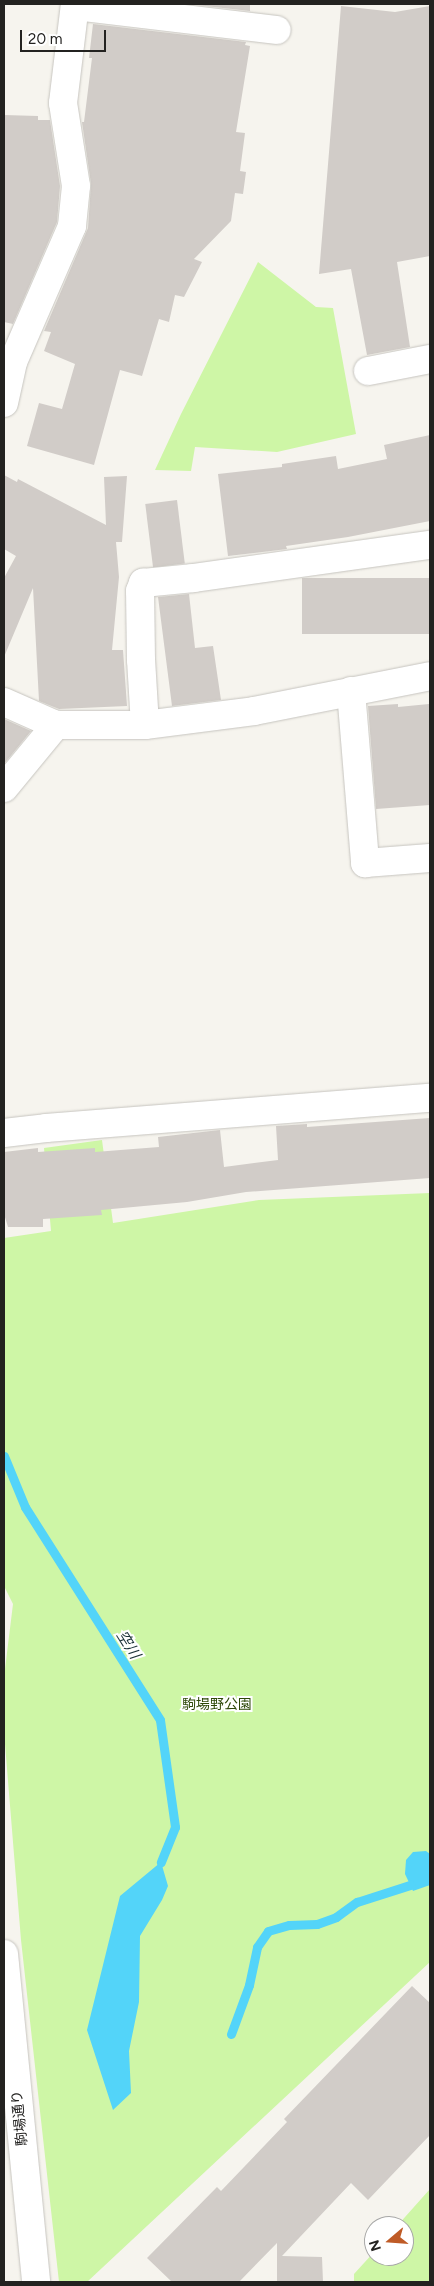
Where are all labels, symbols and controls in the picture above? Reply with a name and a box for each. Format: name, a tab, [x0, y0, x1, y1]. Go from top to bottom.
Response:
scale bar	[22, 20, 109, 52]
text: 20 m	[28, 30, 62, 48]
water label: 空川	[112, 1628, 144, 1662]
park label: 駒場野公園	[182, 1697, 252, 1713]
street label: 駒場通り	[9, 2089, 31, 2147]
north arrow	[364, 2216, 414, 2266]
text: N	[365, 2238, 385, 2253]

